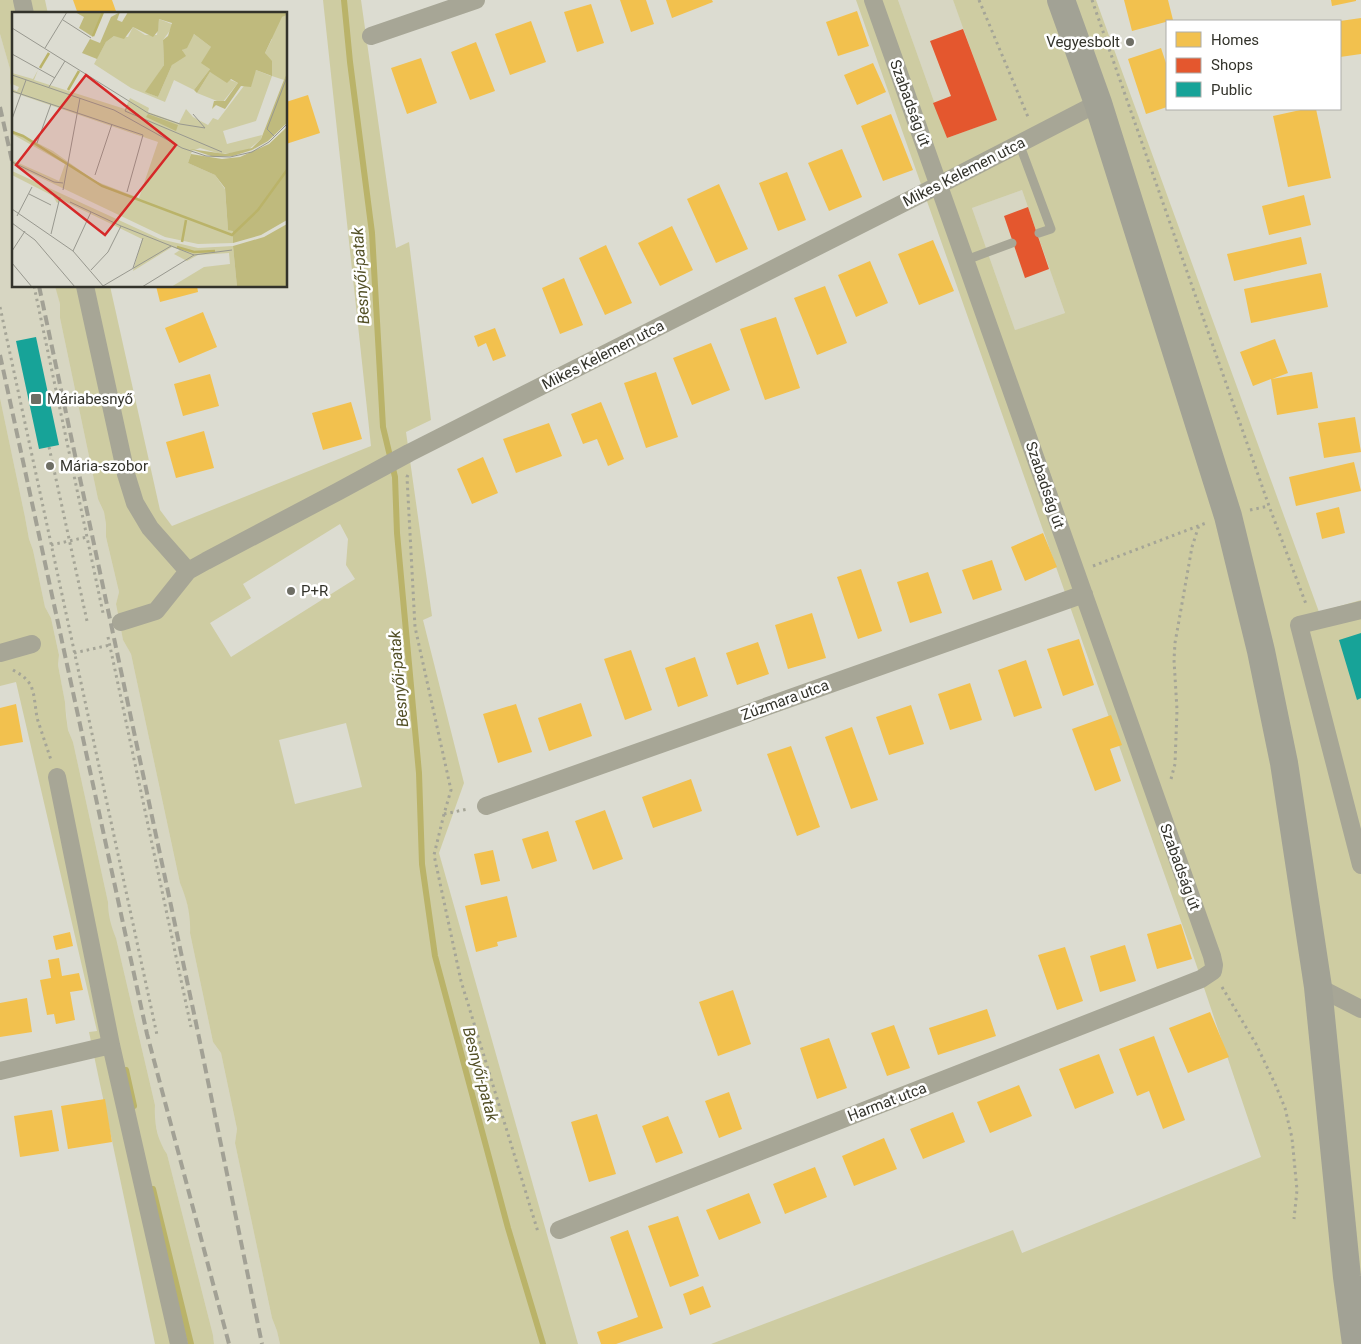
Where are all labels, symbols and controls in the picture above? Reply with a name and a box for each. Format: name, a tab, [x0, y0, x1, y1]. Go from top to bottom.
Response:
inset map	[12, 12, 288, 288]
legend	[1166, 20, 1341, 110]
text: Homes	[1211, 31, 1259, 49]
place label: Vegyesbolt	[1046, 33, 1120, 51]
marker: Vegyesbolt	[1124, 36, 1136, 48]
text: Shops	[1211, 56, 1253, 74]
street label: Szabadság út	[886, 57, 934, 149]
text: Public	[1211, 81, 1252, 99]
street label: Mikes Kelemen utca	[900, 133, 1028, 211]
water label: Besnyői-patak	[348, 226, 373, 325]
street label: Mikes Kelemen utca	[539, 316, 667, 394]
place label: Máriabesnyő	[47, 390, 133, 408]
marker: Máriabesnyő	[29, 392, 43, 406]
street label: Szabadság út	[1022, 439, 1068, 531]
place label: Mária-szobor	[60, 457, 148, 475]
marker: Mária-szobor	[44, 460, 56, 472]
place label: P+R	[301, 582, 328, 600]
marker: P+R	[285, 585, 297, 597]
water label: Besnyői-patak	[385, 629, 412, 728]
street label: Zúzmara utca	[739, 676, 831, 724]
street label: Szabadság út	[1156, 821, 1204, 913]
water label: Besnyői-patak	[459, 1025, 503, 1125]
street label: Harmat utca	[845, 1079, 929, 1125]

